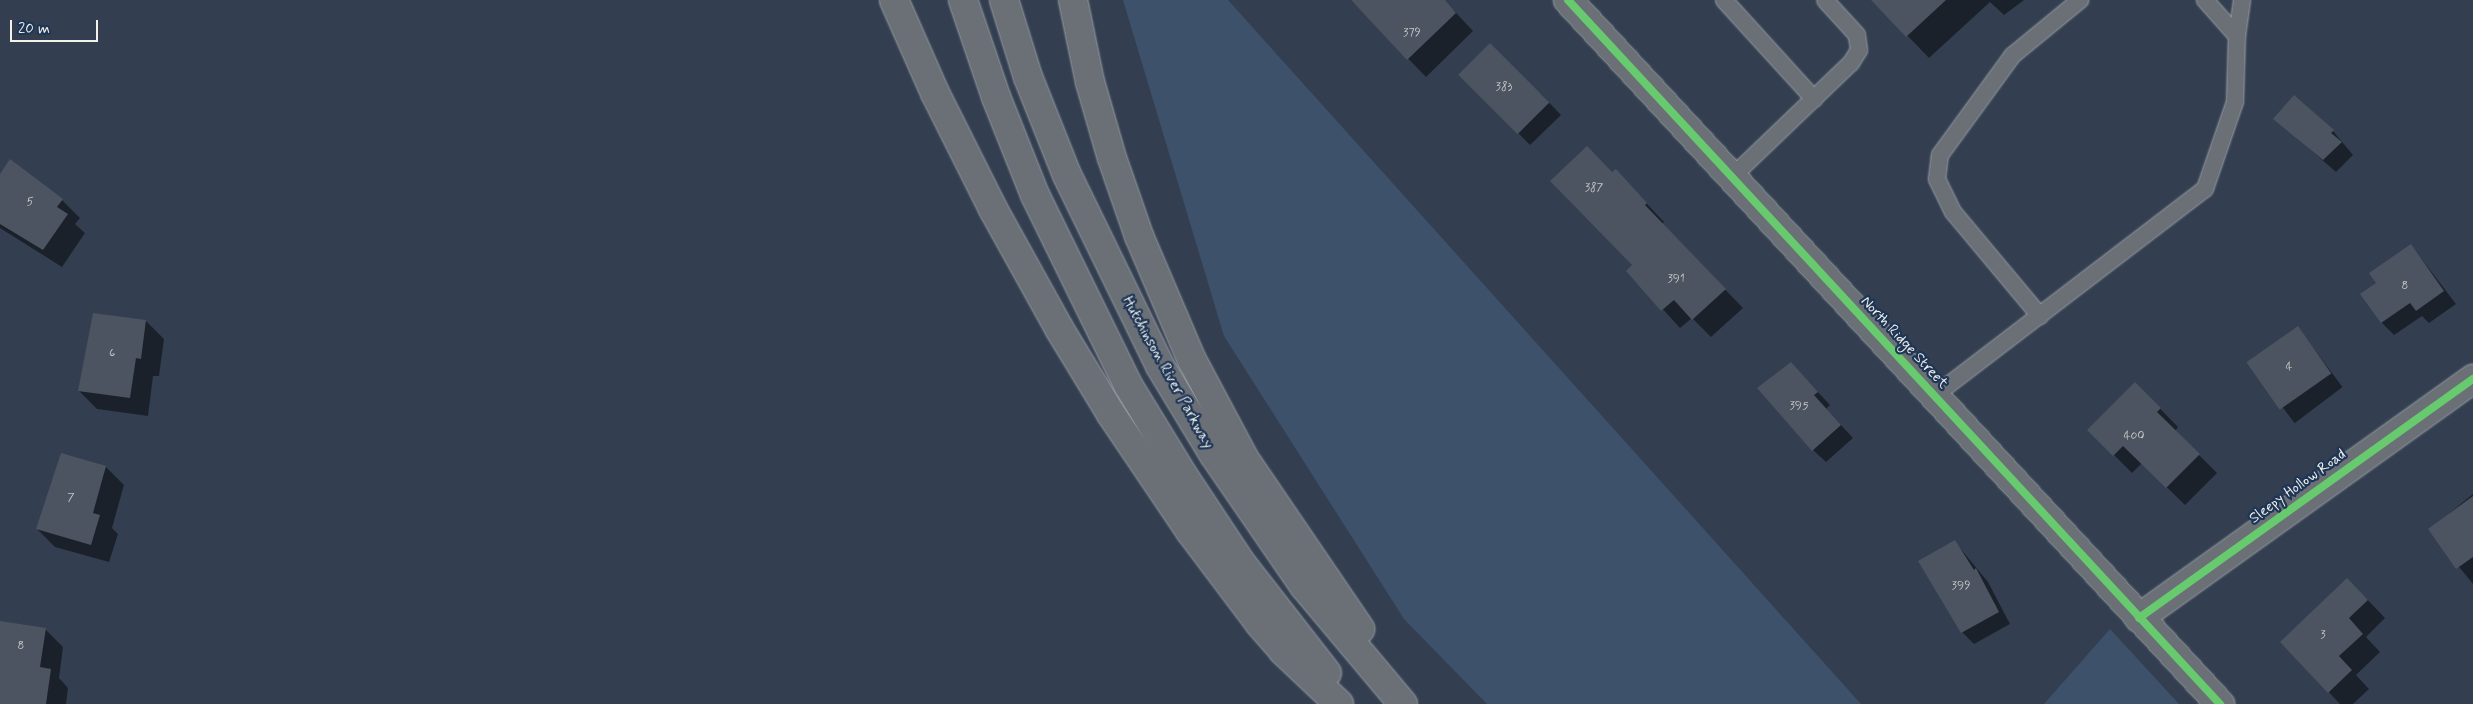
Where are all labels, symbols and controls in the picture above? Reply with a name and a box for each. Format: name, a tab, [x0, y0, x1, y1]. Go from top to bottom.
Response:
scale bar	[12, 10, 100, 42]
text: 20 m	[18, 19, 50, 39]
house number: 379	[1403, 27, 1421, 41]
house number: 383	[1496, 81, 1512, 95]
house number: 387	[1585, 182, 1603, 196]
house number: 5	[26, 196, 34, 210]
house number: 391	[1667, 273, 1685, 287]
house number: 8	[2402, 280, 2408, 294]
street label: North Ridge Street	[1856, 293, 1952, 393]
street label: Hutchinson River Parkway	[1118, 295, 1216, 451]
house number: 6	[109, 347, 115, 361]
house number: 4	[2286, 361, 2292, 375]
house number: 395	[1789, 400, 1809, 414]
house number: 400	[2123, 430, 2145, 444]
street label: Sleepy Hollow Road	[2246, 445, 2350, 529]
house number: 7	[67, 492, 75, 506]
house number: 399	[1952, 580, 1970, 594]
house number: 3	[2320, 629, 2326, 643]
house number: 8	[18, 640, 24, 654]

